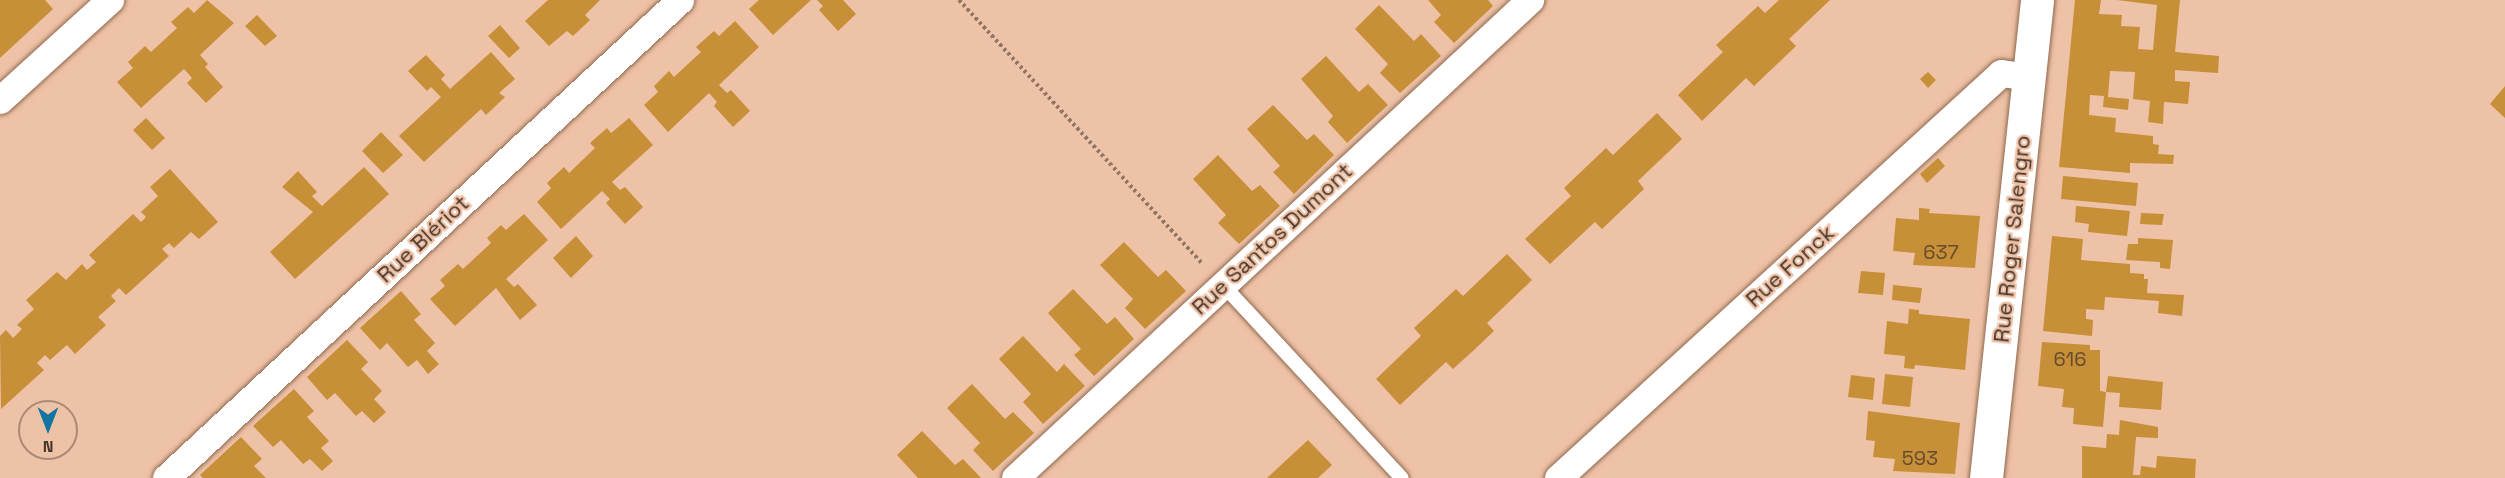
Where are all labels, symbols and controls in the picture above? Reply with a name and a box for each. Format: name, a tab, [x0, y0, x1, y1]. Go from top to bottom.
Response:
street label: Rue Roger Salengro	[1988, 134, 2036, 344]
street label: Rue Santos Dumont	[1186, 158, 1358, 320]
street label: Rue Blériot	[372, 190, 474, 288]
street label: Rue Fonck	[1740, 219, 1840, 313]
house number: 637	[1923, 240, 1959, 264]
house number: 616	[2054, 347, 2086, 371]
north arrow	[18, 400, 78, 460]
text: N	[43, 436, 53, 457]
house number: 593	[1902, 446, 1938, 470]

